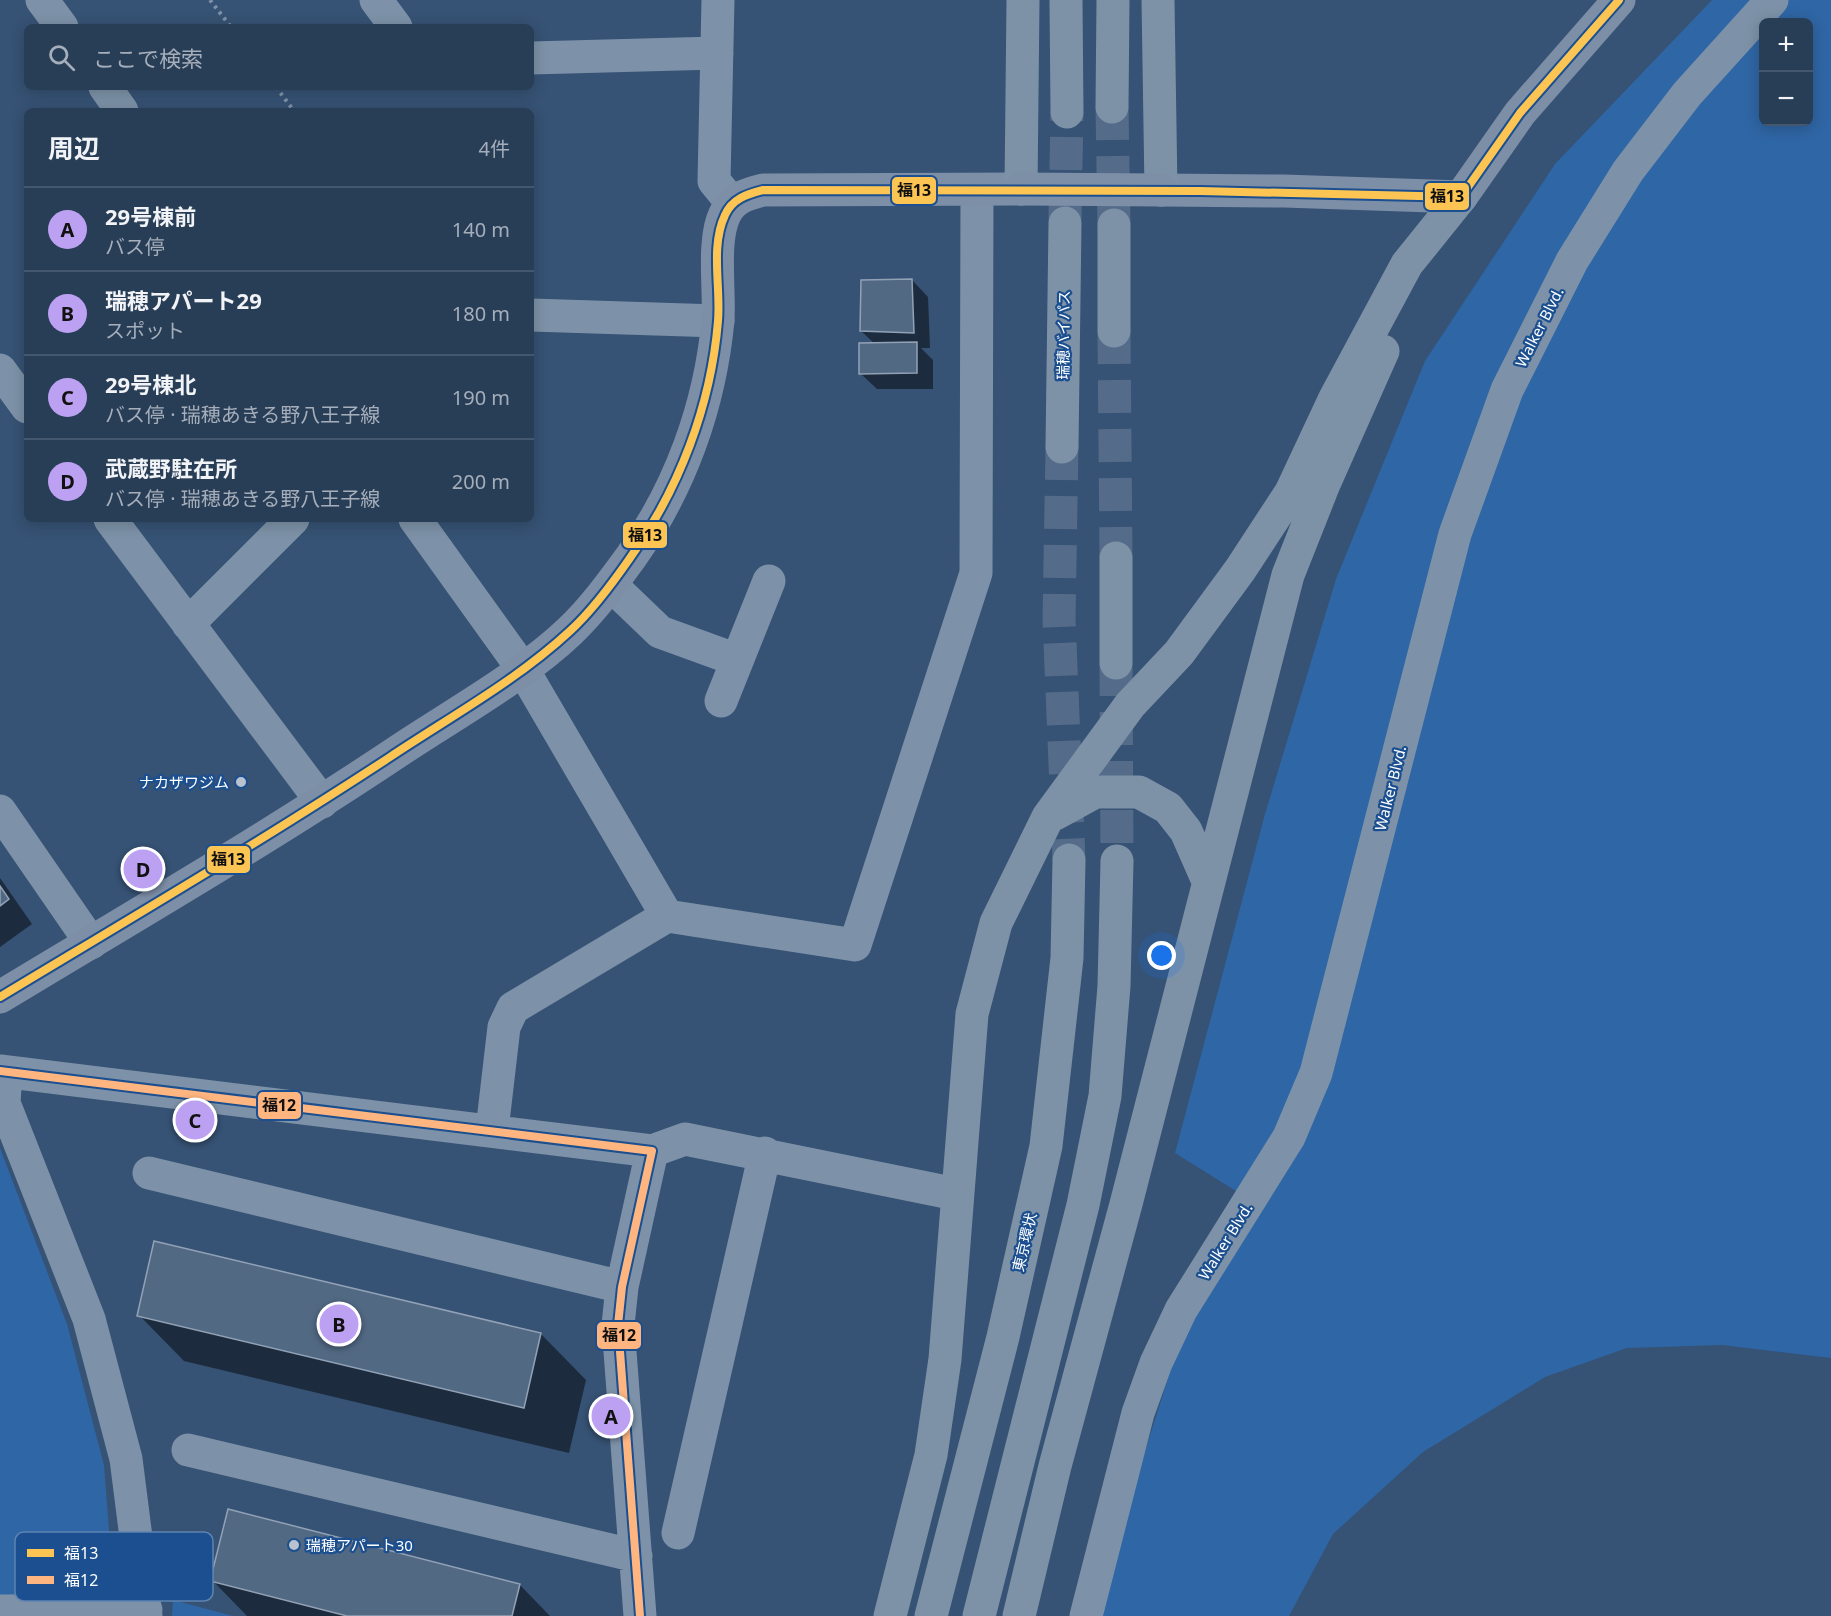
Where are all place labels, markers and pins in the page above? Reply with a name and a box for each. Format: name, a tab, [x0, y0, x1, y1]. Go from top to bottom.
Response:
place label: ナカザワジム	[139, 772, 229, 792]
marker: ナカザワジム	[234, 775, 248, 789]
pin: D	[124, 846, 162, 892]
pin: C	[176, 1098, 214, 1142]
pin: B	[320, 1302, 358, 1346]
pin: A	[592, 1394, 630, 1438]
place label: 瑞穂アパート30	[306, 1535, 413, 1555]
marker: 瑞穂アパート30	[287, 1538, 301, 1552]

